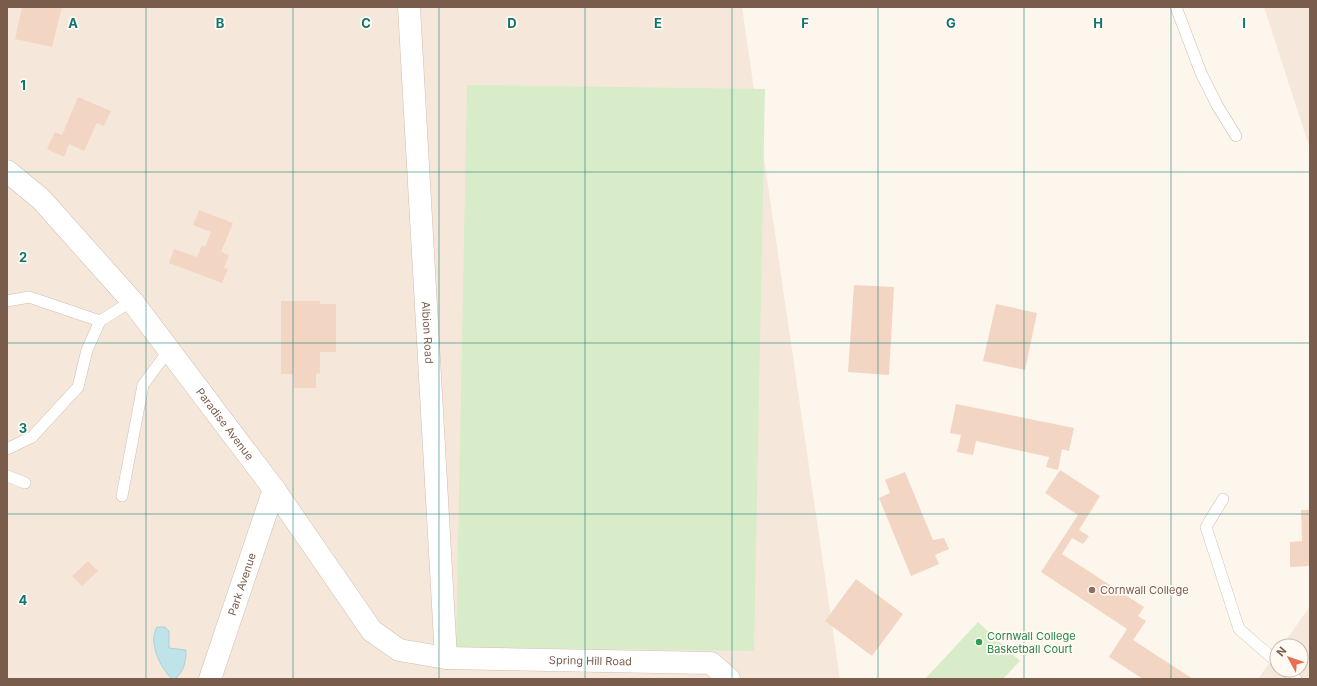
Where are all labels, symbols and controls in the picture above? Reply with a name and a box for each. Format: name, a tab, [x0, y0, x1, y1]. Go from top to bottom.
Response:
text: A	[68, 15, 78, 31]
text: B	[216, 15, 225, 31]
text: C	[361, 15, 371, 31]
text: D	[507, 15, 517, 31]
text: E	[654, 15, 662, 31]
text: F	[801, 15, 809, 31]
text: G	[946, 15, 956, 31]
text: H	[1093, 15, 1103, 31]
text: I	[1242, 15, 1246, 31]
text: 1	[20, 77, 26, 93]
text: 2	[19, 249, 27, 265]
street label: Albion Road	[419, 301, 436, 364]
street label: Paradise Avenue	[193, 385, 257, 463]
text: 3	[19, 420, 27, 436]
street label: Park Avenue	[225, 551, 259, 617]
place label: Cornwall College	[1100, 583, 1189, 597]
marker: Cornwall College	[1087, 585, 1097, 595]
text: 4	[19, 592, 28, 608]
place label: Cornwall College Basketball Court	[987, 629, 1076, 656]
marker: Cornwall College Basketball Court	[974, 637, 984, 647]
north arrow	[1269, 638, 1309, 678]
text: N	[1273, 644, 1289, 659]
street label: Spring Hill Road	[549, 653, 632, 669]

